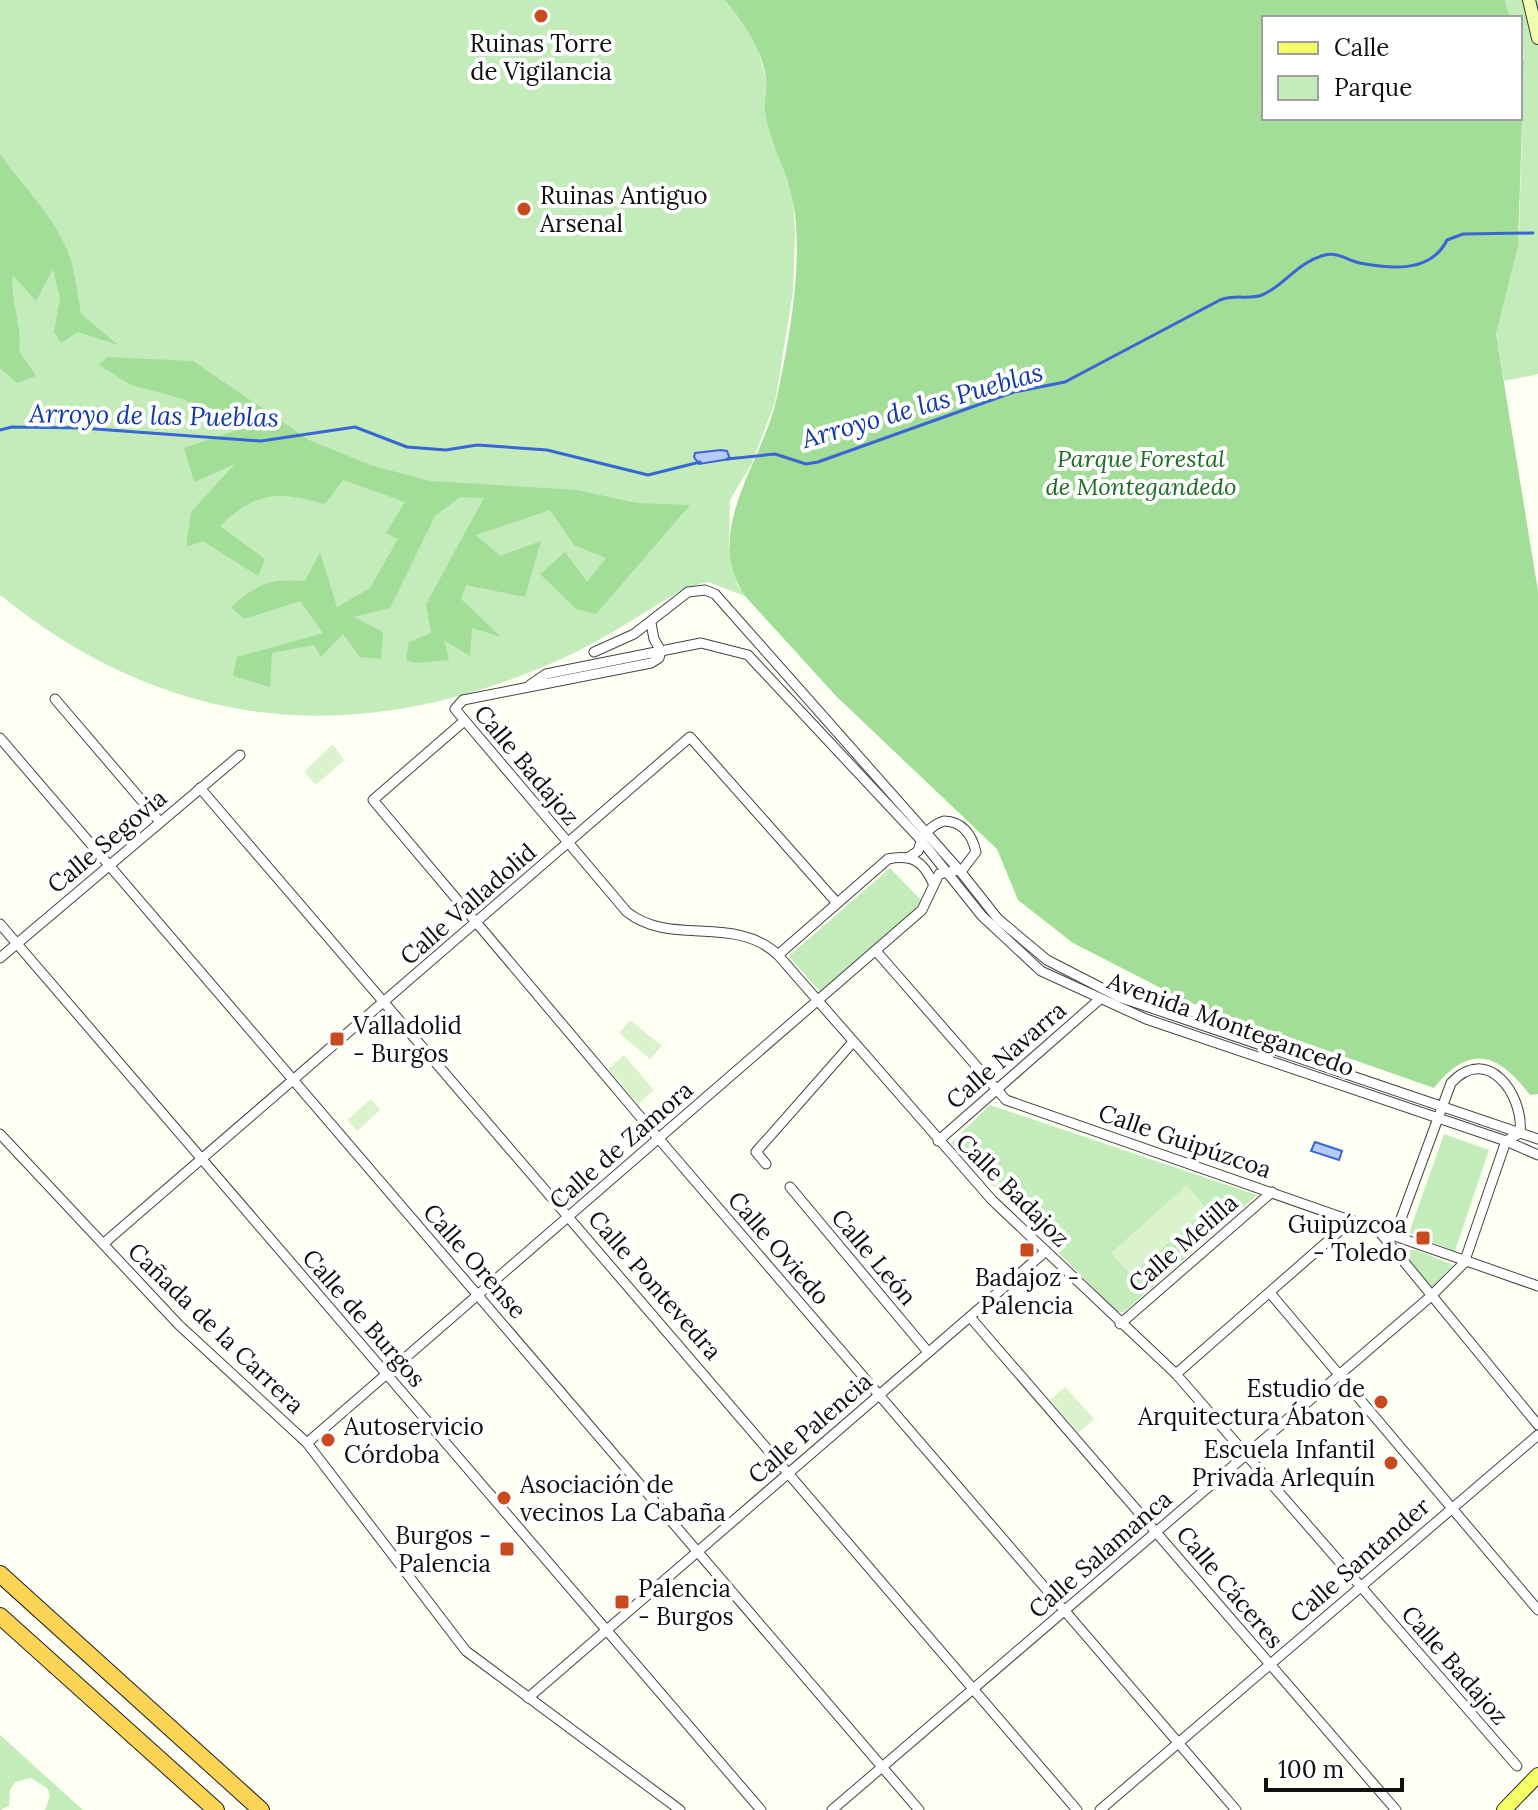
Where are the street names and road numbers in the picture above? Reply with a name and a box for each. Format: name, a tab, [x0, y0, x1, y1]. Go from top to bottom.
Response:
street label: Calle Badajoz	[468, 698, 586, 832]
street label: Calle Segovia	[41, 782, 173, 900]
street label: Calle Valladolid	[393, 836, 543, 972]
street label: Avenida Montegancedo	[1102, 965, 1359, 1083]
street label: Calle Navarra	[940, 994, 1072, 1116]
street label: Calle de Zamora	[543, 1074, 699, 1216]
street label: Calle Guipúzcoa	[1095, 1097, 1275, 1185]
street label: Calle Badajoz	[950, 1127, 1076, 1253]
street label: Calle Oviedo	[721, 1185, 837, 1311]
street label: Calle Melilla	[1122, 1187, 1244, 1299]
street label: Calle Orense	[417, 1197, 533, 1325]
street label: Calle León	[825, 1202, 923, 1312]
street label: Calle Pontevedra	[582, 1204, 728, 1366]
street label: Cañada de la Carrera	[121, 1236, 311, 1420]
street label: Calle de Burgos	[296, 1243, 432, 1393]
street label: Calle Palencia	[742, 1366, 878, 1490]
street label: Calle Salamanca	[1022, 1483, 1178, 1625]
street label: Calle Santander	[1283, 1490, 1437, 1629]
street label: Calle Cáceres	[1170, 1519, 1290, 1655]
street label: Calle Badajoz	[1395, 1599, 1515, 1731]

